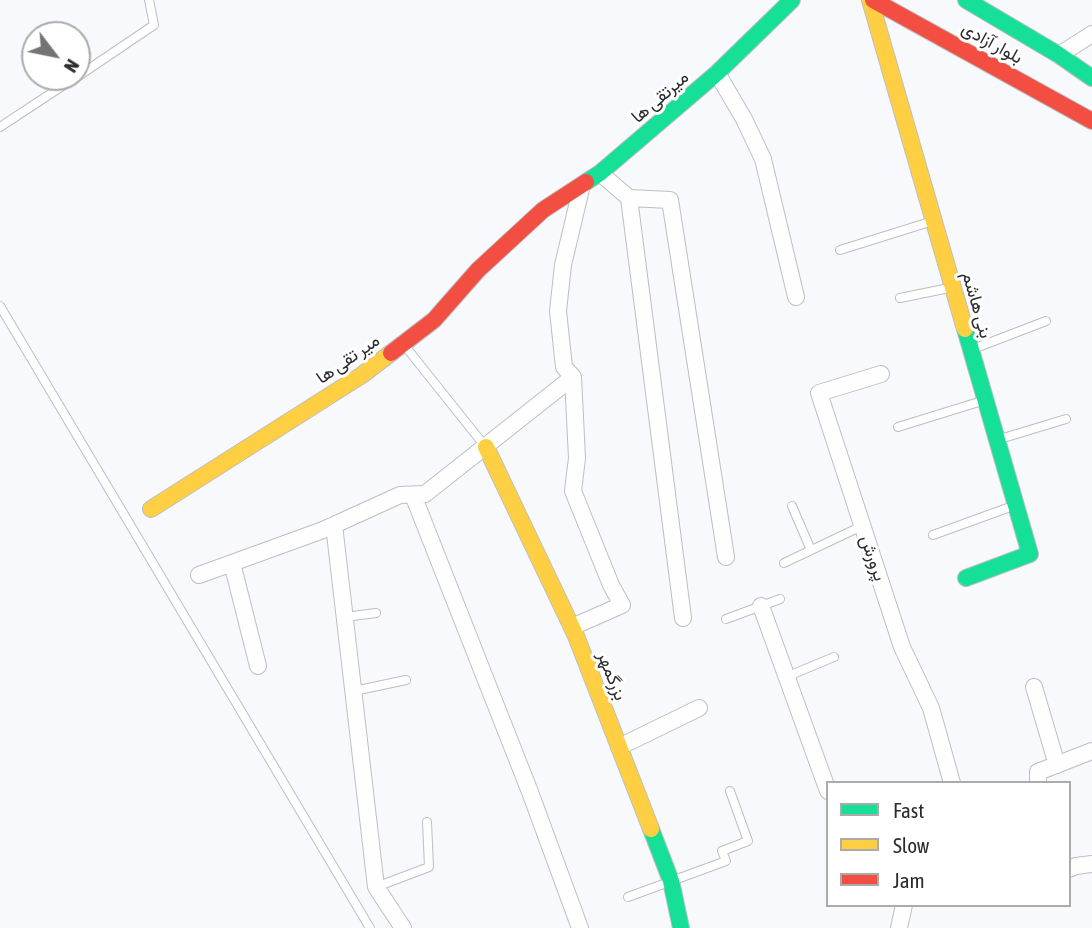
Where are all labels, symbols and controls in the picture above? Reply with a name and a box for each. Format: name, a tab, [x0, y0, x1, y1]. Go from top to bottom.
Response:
street label: بلوار آزادی	[958, 17, 1026, 69]
north arrow	[21, 21, 91, 91]
text: N	[60, 55, 84, 77]
street label: میرتقی ها	[627, 66, 693, 128]
street label: بنی هاشم	[957, 269, 997, 341]
street label: میر تقی ها	[312, 329, 384, 389]
street label: پرورش	[855, 532, 891, 584]
street label: بزرگمهر	[593, 648, 631, 704]
legend	[826, 781, 1071, 907]
text: Fast	[893, 798, 924, 822]
text: Slow	[893, 833, 929, 857]
text: Jam	[893, 868, 925, 892]

